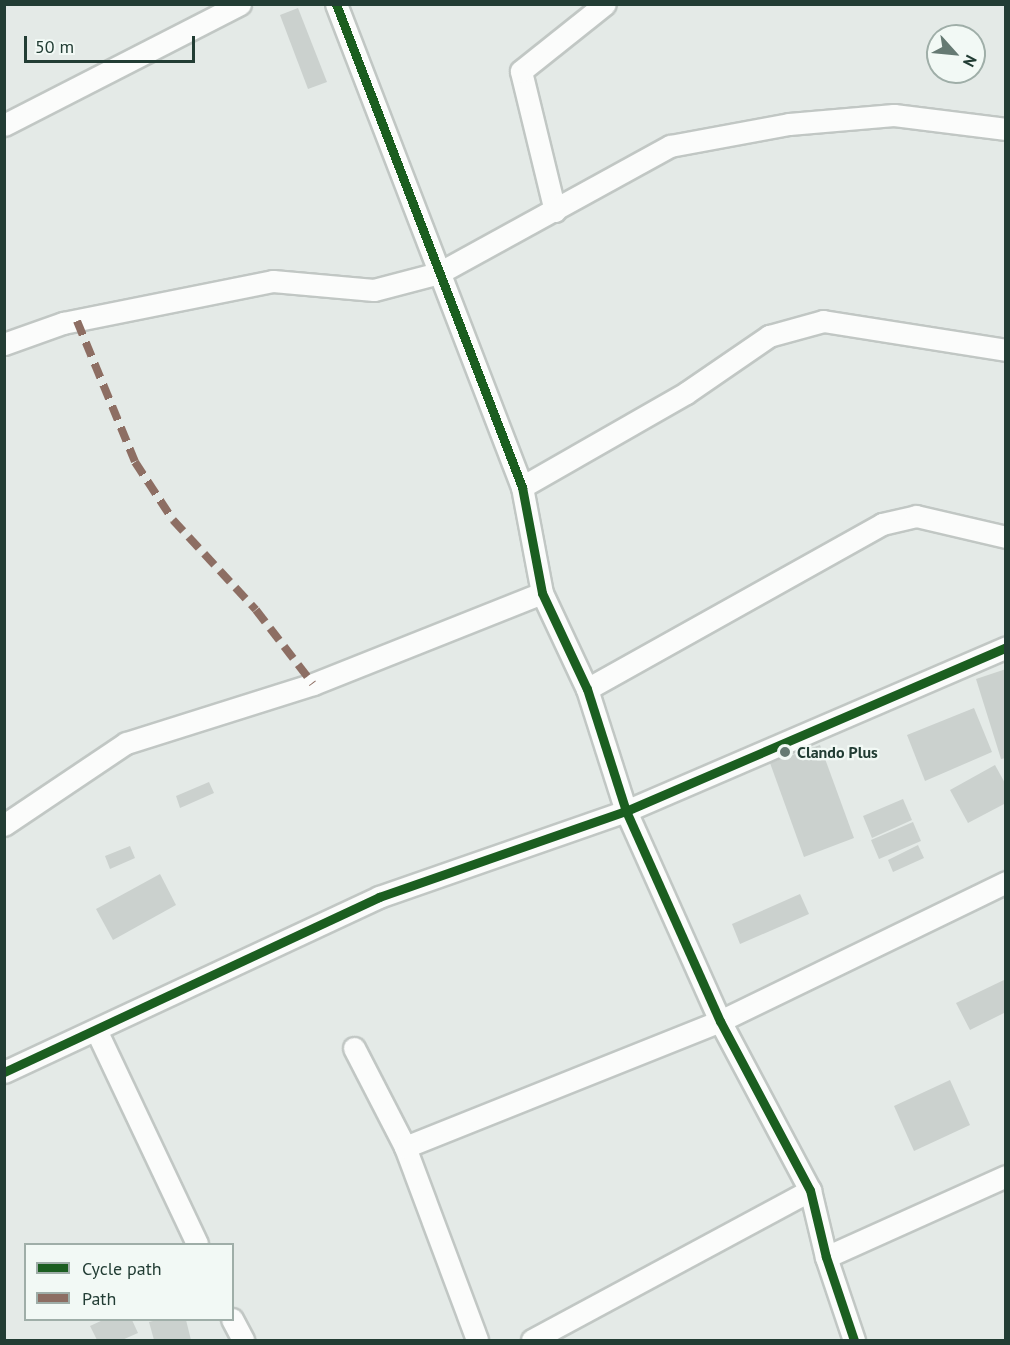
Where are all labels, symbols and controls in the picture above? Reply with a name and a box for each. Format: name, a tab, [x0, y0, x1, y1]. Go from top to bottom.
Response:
scale bar	[27, 24, 198, 62]
north arrow	[926, 24, 986, 84]
text: 50 m	[35, 35, 74, 58]
text: N	[959, 52, 982, 70]
place label: Clando Plus	[797, 742, 878, 762]
marker: Clando Plus	[778, 745, 792, 759]
legend	[24, 1243, 234, 1321]
text: Cycle path	[82, 1257, 162, 1280]
text: Path	[82, 1287, 116, 1310]

